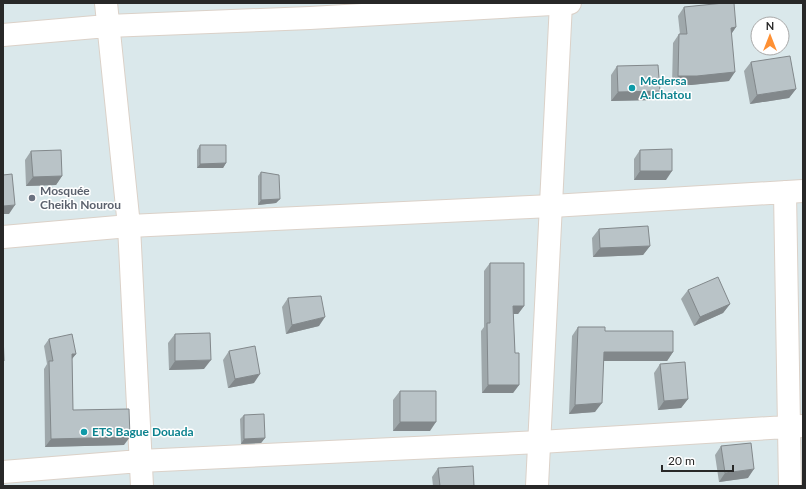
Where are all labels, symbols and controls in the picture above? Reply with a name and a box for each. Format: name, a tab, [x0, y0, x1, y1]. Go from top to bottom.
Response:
north arrow	[750, 16, 790, 56]
text: N	[766, 19, 774, 32]
place label: Medersa A.Ichatou	[639, 73, 691, 102]
marker: Medersa A.Ichatou	[627, 83, 637, 93]
place label: Mosquée Cheikh Nourou	[40, 183, 121, 212]
marker: Mosquée Cheikh Nourou	[27, 193, 37, 203]
place label: ETS Bague Douada	[92, 424, 194, 439]
marker: ETS Bague Douada	[79, 427, 89, 437]
scale bar	[662, 447, 733, 473]
text: 20 m	[668, 453, 695, 468]

